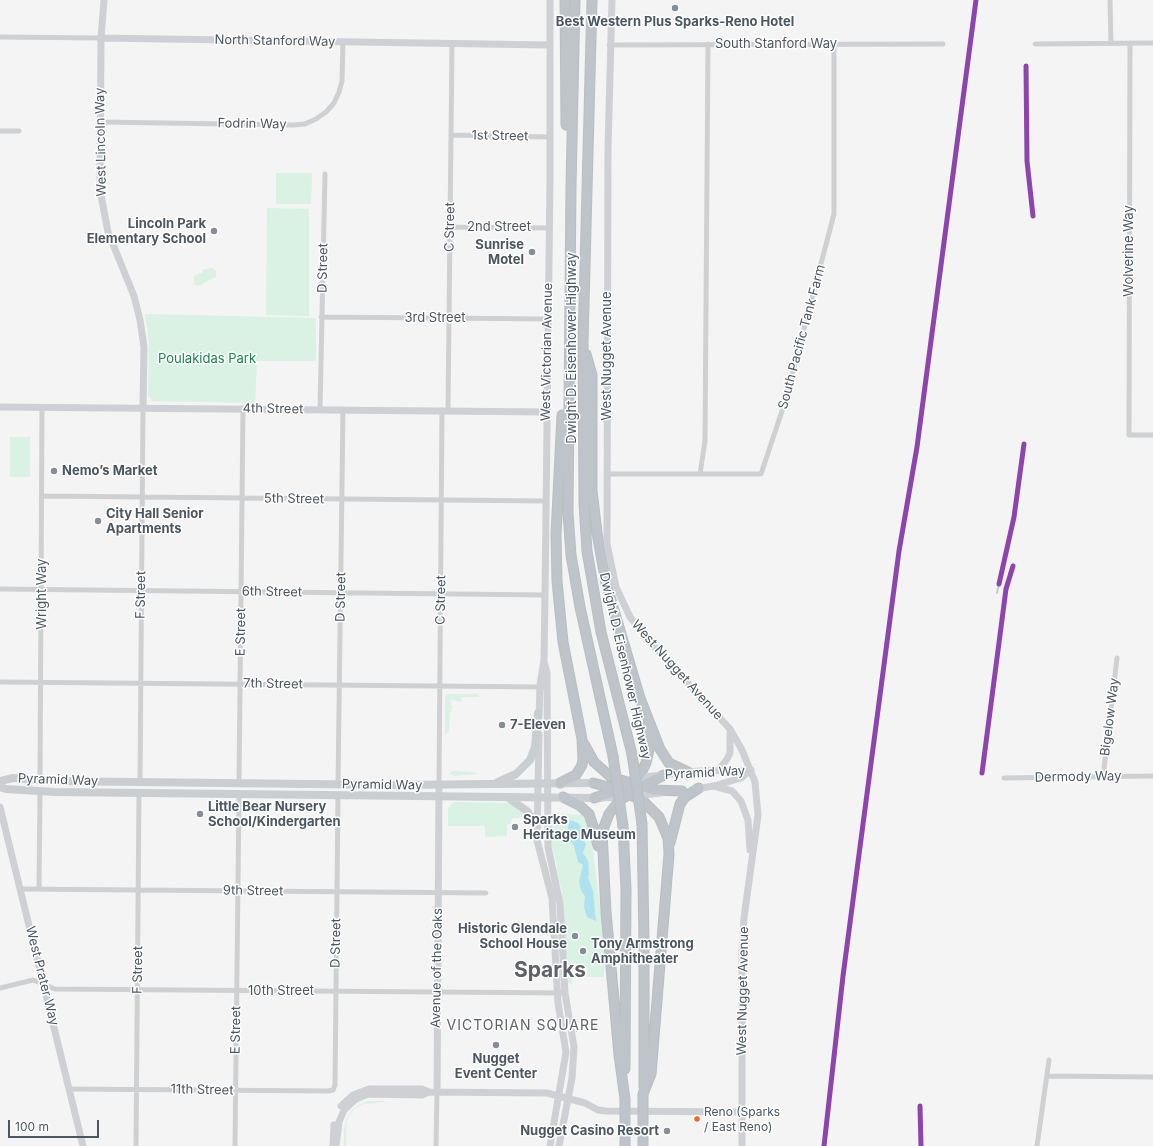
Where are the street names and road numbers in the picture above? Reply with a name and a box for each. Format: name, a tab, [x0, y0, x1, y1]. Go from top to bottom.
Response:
street label: North Stanford Way	[214, 32, 336, 50]
street label: South Stanford Way	[715, 36, 837, 52]
street label: West Lincoln Way	[92, 87, 110, 197]
street label: Fodrin Way	[217, 116, 287, 132]
street label: 1st Street	[471, 128, 529, 144]
street label: C Street	[442, 202, 458, 252]
street label: Wolverine Way	[1121, 205, 1137, 297]
street label: 2nd Street	[467, 219, 531, 235]
street label: D Street	[315, 243, 331, 293]
street label: Dwight D. Eisenhower Highway	[564, 252, 580, 444]
street label: South Pacific Tank Farm	[775, 263, 829, 411]
street label: West Victorian Avenue	[538, 283, 556, 421]
street label: West Nugget Avenue	[599, 291, 615, 421]
street label: 3rd Street	[404, 310, 466, 326]
street label: 4th Street	[243, 401, 303, 417]
street label: 5th Street	[264, 491, 324, 507]
street label: Wright Way	[34, 559, 50, 629]
street label: F Street	[133, 571, 149, 619]
street label: Dwight D. Eisenhower Highway	[596, 571, 654, 761]
street label: D Street	[333, 572, 349, 622]
street label: C Street	[433, 575, 449, 625]
street label: 6th Street	[242, 584, 302, 600]
street label: E Street	[233, 608, 249, 656]
street label: West Nugget Avenue	[628, 617, 726, 723]
street label: 7th Street	[243, 676, 303, 692]
street label: Bigelow Way	[1097, 677, 1123, 757]
street label: Pyramid Way	[664, 763, 746, 783]
street label: Dermody Way	[1034, 768, 1122, 786]
street label: Pyramid Way	[17, 771, 99, 789]
street label: Pyramid Way	[342, 776, 422, 794]
street label: 9th Street	[223, 883, 283, 899]
street label: Avenue of the Oaks	[428, 908, 446, 1028]
street label: D Street	[328, 918, 344, 968]
street label: West Prater Way	[22, 925, 62, 1027]
street label: West Nugget Avenue	[734, 926, 752, 1056]
street label: F Street	[130, 946, 146, 994]
street label: 10th Street	[248, 983, 314, 999]
street label: E Street	[228, 1006, 244, 1054]
street label: 11th Street	[170, 1082, 234, 1098]

